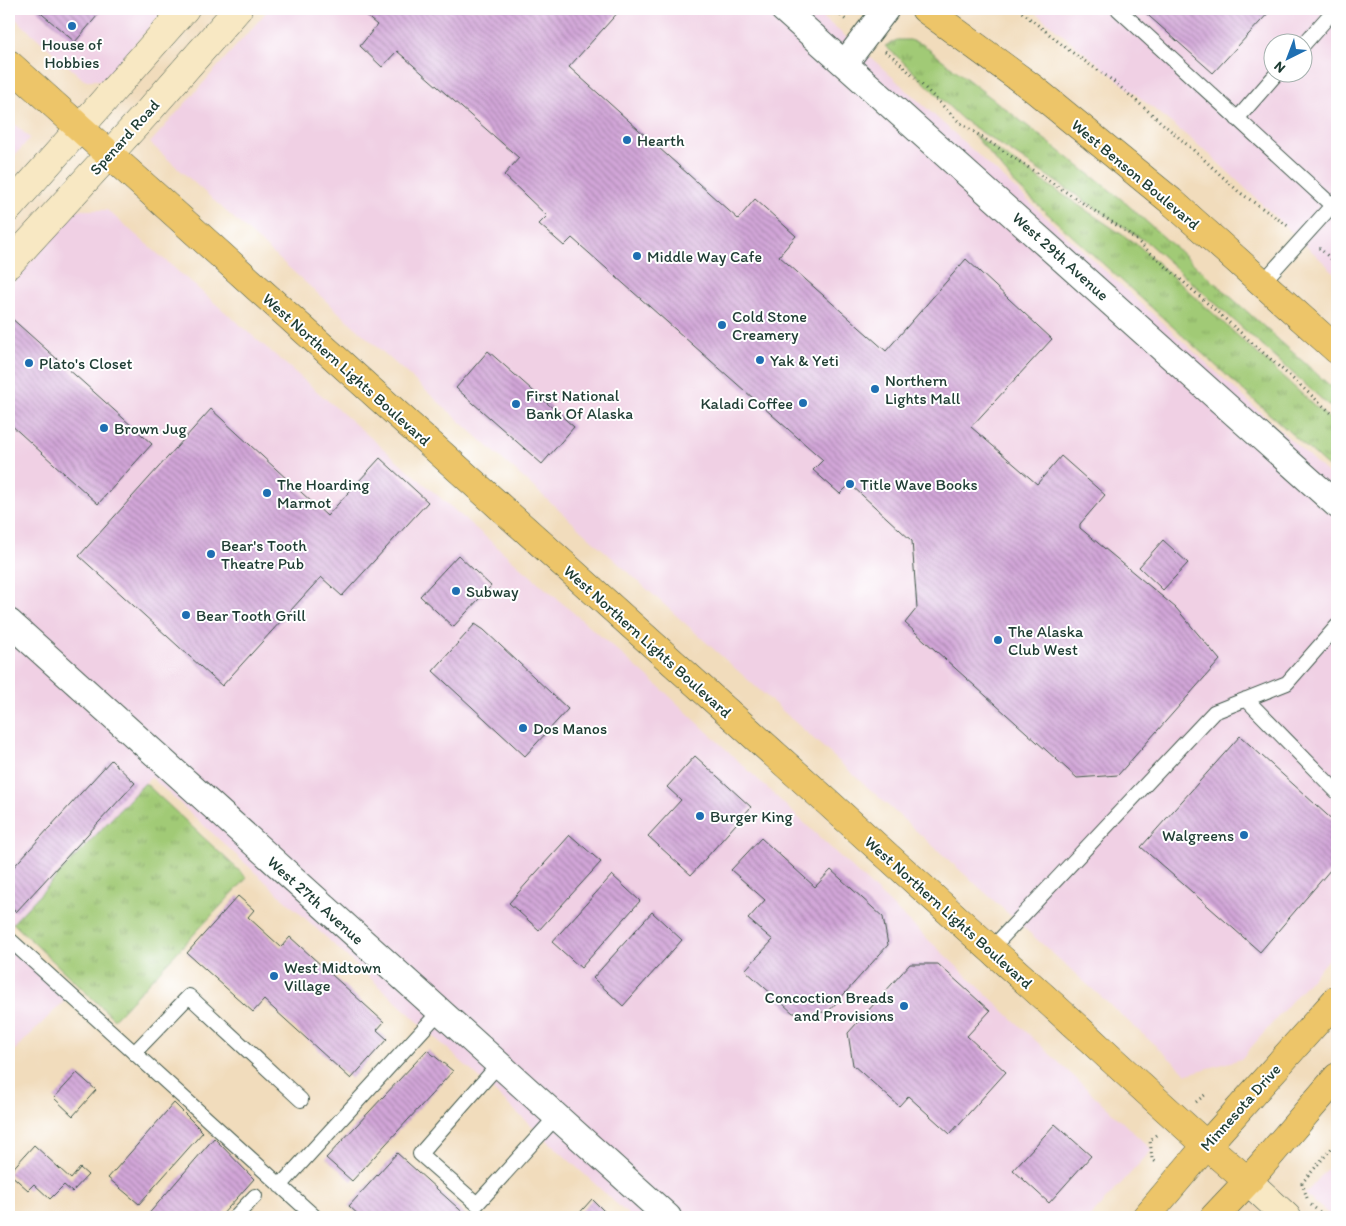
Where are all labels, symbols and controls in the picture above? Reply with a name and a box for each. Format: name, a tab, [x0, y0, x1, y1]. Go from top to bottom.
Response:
marker: House of Hobbies	[66, 20, 78, 32]
north arrow	[1264, 32, 1314, 82]
place label: House of Hobbies	[42, 35, 102, 72]
text: N	[1270, 58, 1289, 77]
street label: Spenard Road	[86, 95, 163, 179]
street label: West Benson Boulevard	[1068, 115, 1204, 234]
place label: Hearth	[637, 131, 685, 150]
marker: Hearth	[621, 134, 633, 146]
street label: West 29th Avenue	[1009, 208, 1113, 305]
place label: Middle Way Cafe	[647, 247, 762, 266]
marker: Middle Way Cafe	[631, 250, 643, 262]
street label: West Northern Lights Boulevard	[259, 289, 435, 450]
place label: Cold Stone Creamery	[732, 307, 807, 344]
marker: Cold Stone Creamery	[716, 319, 728, 331]
place label: Yak & Yeti	[770, 351, 839, 370]
place label: Plato's Closet	[39, 354, 133, 373]
marker: Yak & Yeti	[754, 354, 766, 366]
marker: Plato's Closet	[23, 357, 35, 369]
place label: Northern Lights Mall	[885, 371, 961, 408]
marker: Northern Lights Mall	[869, 383, 881, 395]
place label: First National Bank Of Alaska	[526, 386, 633, 423]
place label: Kaladi Coffee	[700, 394, 793, 413]
marker: Kaladi Coffee	[797, 397, 809, 409]
marker: First National Bank Of Alaska	[510, 398, 522, 410]
place label: Brown Jug	[114, 419, 188, 438]
marker: Brown Jug	[98, 422, 110, 434]
place label: The Hoarding Marmot	[277, 475, 370, 512]
place label: Title Wave Books	[860, 475, 978, 494]
marker: Title Wave Books	[844, 478, 856, 490]
marker: The Hoarding Marmot	[261, 487, 273, 499]
place label: Bear's Tooth Theatre Pub	[221, 536, 307, 573]
marker: Bear's Tooth Theatre Pub	[205, 548, 217, 560]
street label: West Northern Lights Boulevard	[560, 561, 736, 722]
place label: Subway	[466, 582, 519, 601]
marker: Subway	[450, 585, 462, 597]
place label: Bear Tooth Grill	[196, 606, 306, 625]
marker: Bear Tooth Grill	[180, 609, 192, 621]
place label: The Alaska Club West	[1008, 622, 1084, 659]
marker: The Alaska Club West	[992, 634, 1004, 646]
place label: Dos Manos	[533, 719, 607, 738]
marker: Dos Manos	[517, 722, 529, 734]
place label: Burger King	[710, 807, 794, 826]
marker: Burger King	[694, 810, 706, 822]
place label: Walgreens	[1162, 826, 1234, 845]
marker: Walgreens	[1238, 829, 1250, 841]
street label: West Northern Lights Boulevard	[861, 832, 1037, 993]
street label: West 27th Avenue	[264, 852, 368, 949]
place label: West Midtown Village	[284, 958, 381, 995]
marker: West Midtown Village	[268, 970, 280, 982]
place label: Concoction Breads and Provisions	[765, 988, 894, 1025]
marker: Concoction Breads and Provisions	[898, 1000, 910, 1012]
street label: Minnesota Drive	[1196, 1060, 1285, 1155]

